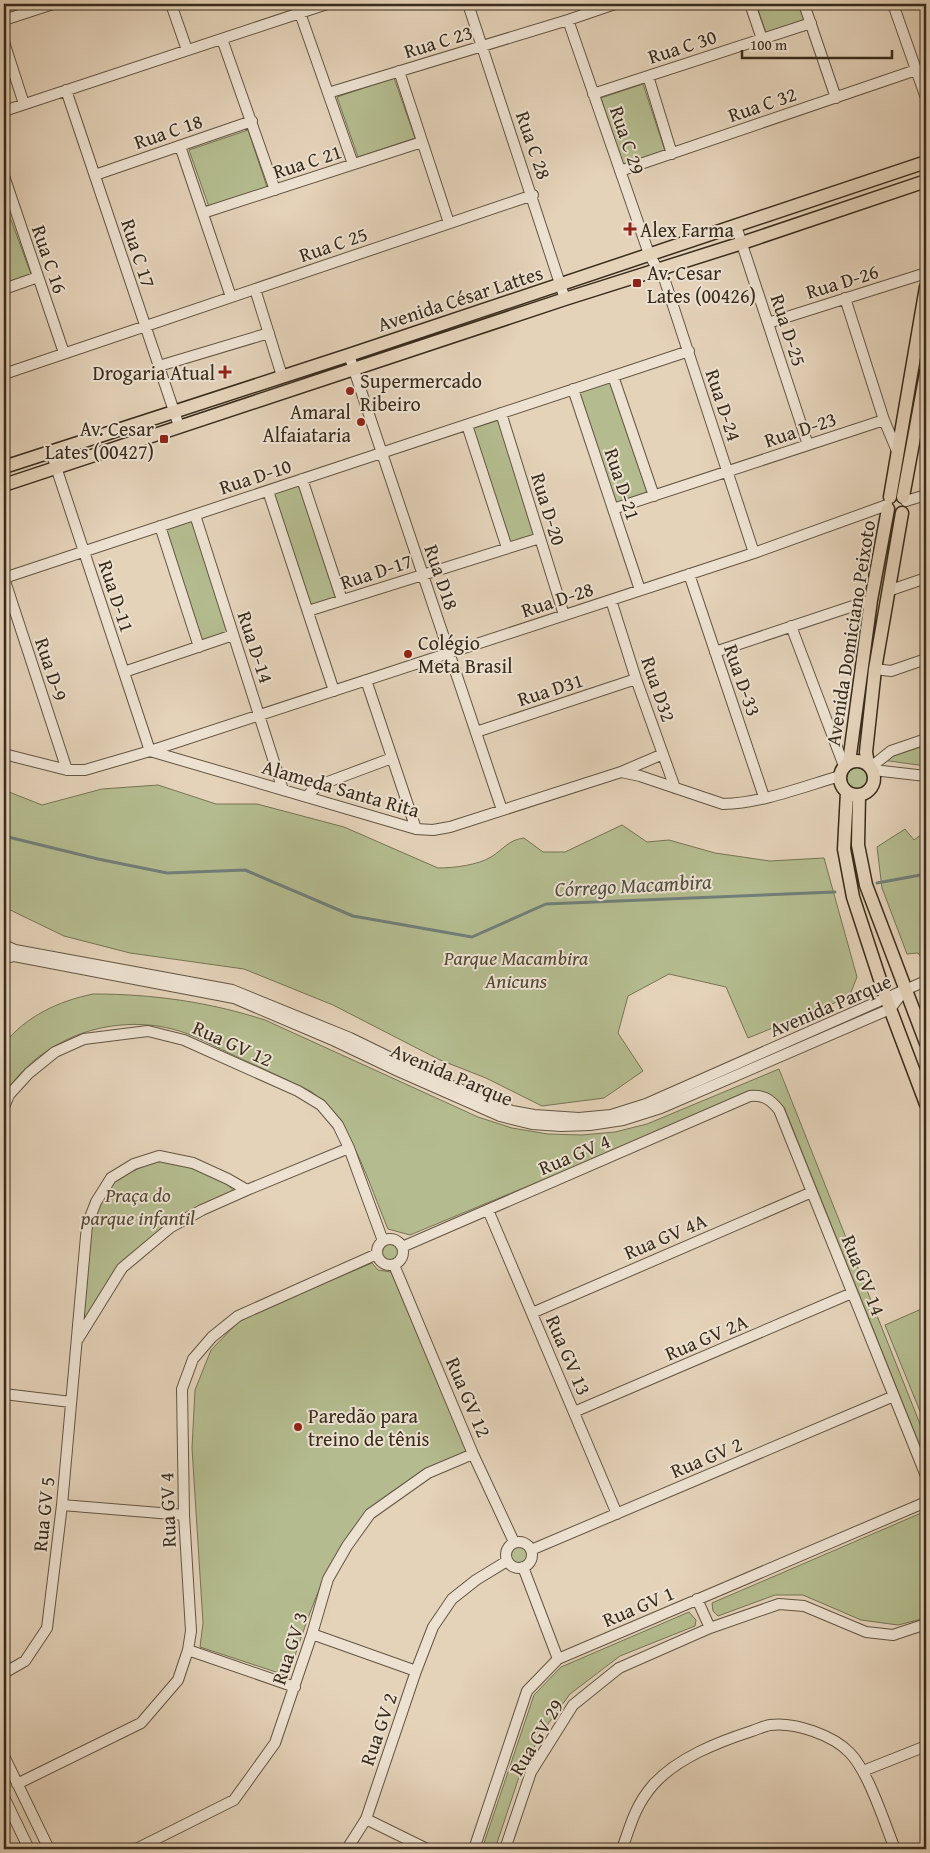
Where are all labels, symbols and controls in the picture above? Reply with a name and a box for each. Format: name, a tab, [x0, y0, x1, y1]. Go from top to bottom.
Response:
street label: Rua C 23	[400, 17, 476, 65]
street label: Rua C 30	[644, 21, 720, 71]
scale bar	[742, 28, 892, 60]
text: 100 m	[750, 34, 788, 55]
street label: Rua C 32	[724, 79, 800, 129]
street label: Rua C 29	[603, 102, 653, 178]
street label: Rua C 18	[130, 106, 206, 156]
street label: Rua C 28	[509, 107, 559, 183]
street label: Rua C 21	[269, 136, 345, 186]
street label: Rua C 17	[114, 215, 164, 291]
place label: Alex Farma	[640, 215, 734, 244]
street label: Rua C 25	[295, 219, 371, 269]
street label: Rua C 16	[25, 221, 75, 297]
marker: Alex Farma	[624, 223, 636, 235]
street label: Rua D-26	[802, 256, 882, 306]
street label: Avenida César Lattes	[374, 258, 546, 338]
place label: Av. Cesar Lates (00426)	[647, 258, 756, 310]
marker: Av. Cesar Lates (00426)	[631, 277, 643, 289]
street label: Rua D-25	[764, 290, 814, 370]
place label: Drogaria Atual	[93, 358, 215, 387]
street label: Rua D-24	[699, 365, 749, 445]
marker: Drogaria Atual	[219, 366, 231, 378]
place label: Supermercado Ribeiro	[360, 366, 482, 418]
marker: Supermercado Ribeiro	[344, 385, 356, 397]
place label: Amaral Alfaiataria	[262, 397, 352, 449]
street label: Rua D-23	[760, 404, 840, 454]
place label: Av. Cesar Lates (00427)	[45, 414, 154, 466]
marker: Amaral Alfaiataria	[355, 416, 367, 428]
marker: Av. Cesar Lates (00427)	[158, 433, 170, 445]
street label: Rua D-21	[598, 444, 648, 524]
street label: Rua D-10	[215, 451, 295, 501]
street label: Rua D-20	[524, 469, 574, 549]
street label: Avenida Domiciano Peixoto	[818, 518, 882, 748]
street label: Rua D18	[417, 540, 467, 614]
street label: Rua D-17	[336, 546, 416, 596]
street label: Rua D-11	[92, 556, 142, 636]
street label: Rua D-28	[517, 574, 597, 624]
street label: Rua D-14	[231, 607, 281, 687]
place label: Colégio Meta Brasil	[418, 628, 513, 680]
street label: Rua D-9	[28, 634, 76, 704]
street label: Rua D-33	[717, 640, 769, 720]
marker: Colégio Meta Brasil	[402, 648, 414, 660]
street label: Rua D32	[634, 652, 684, 726]
street label: Rua D31	[513, 665, 587, 713]
street label: Alameda Santa Rita	[259, 752, 424, 824]
water label: Córrego Macambira	[554, 865, 713, 905]
park label: Parque Macambira Anicuns	[443, 943, 589, 995]
street label: Avenida Parque	[764, 966, 896, 1044]
street label: Rua GV 12	[188, 1013, 278, 1073]
street label: Avenida Parque	[386, 1035, 518, 1113]
street label: Rua GV 4	[534, 1126, 614, 1182]
park label: Praça do parque infantil	[80, 1180, 195, 1232]
street label: Rua GV 4A	[619, 1206, 711, 1266]
street label: Rua GV 14	[835, 1230, 893, 1320]
street label: Rua GV 2A	[660, 1307, 752, 1367]
street label: Rua GV 13	[539, 1310, 599, 1400]
street label: Rua GV 12	[439, 1352, 499, 1442]
place label: Paredão para treino de tênis	[308, 1401, 430, 1453]
marker: Paredão para treino de tênis	[292, 1421, 304, 1433]
street label: Rua GV 2	[666, 1429, 746, 1485]
street label: Rua GV 4	[151, 1472, 183, 1548]
street label: Rua GV 5	[25, 1475, 61, 1553]
street label: Rua GV 1	[598, 1578, 678, 1634]
street label: Rua GV 3	[264, 1608, 314, 1688]
street label: Rua GV 2	[352, 1689, 404, 1769]
street label: Rua GV 29	[502, 1693, 570, 1781]

